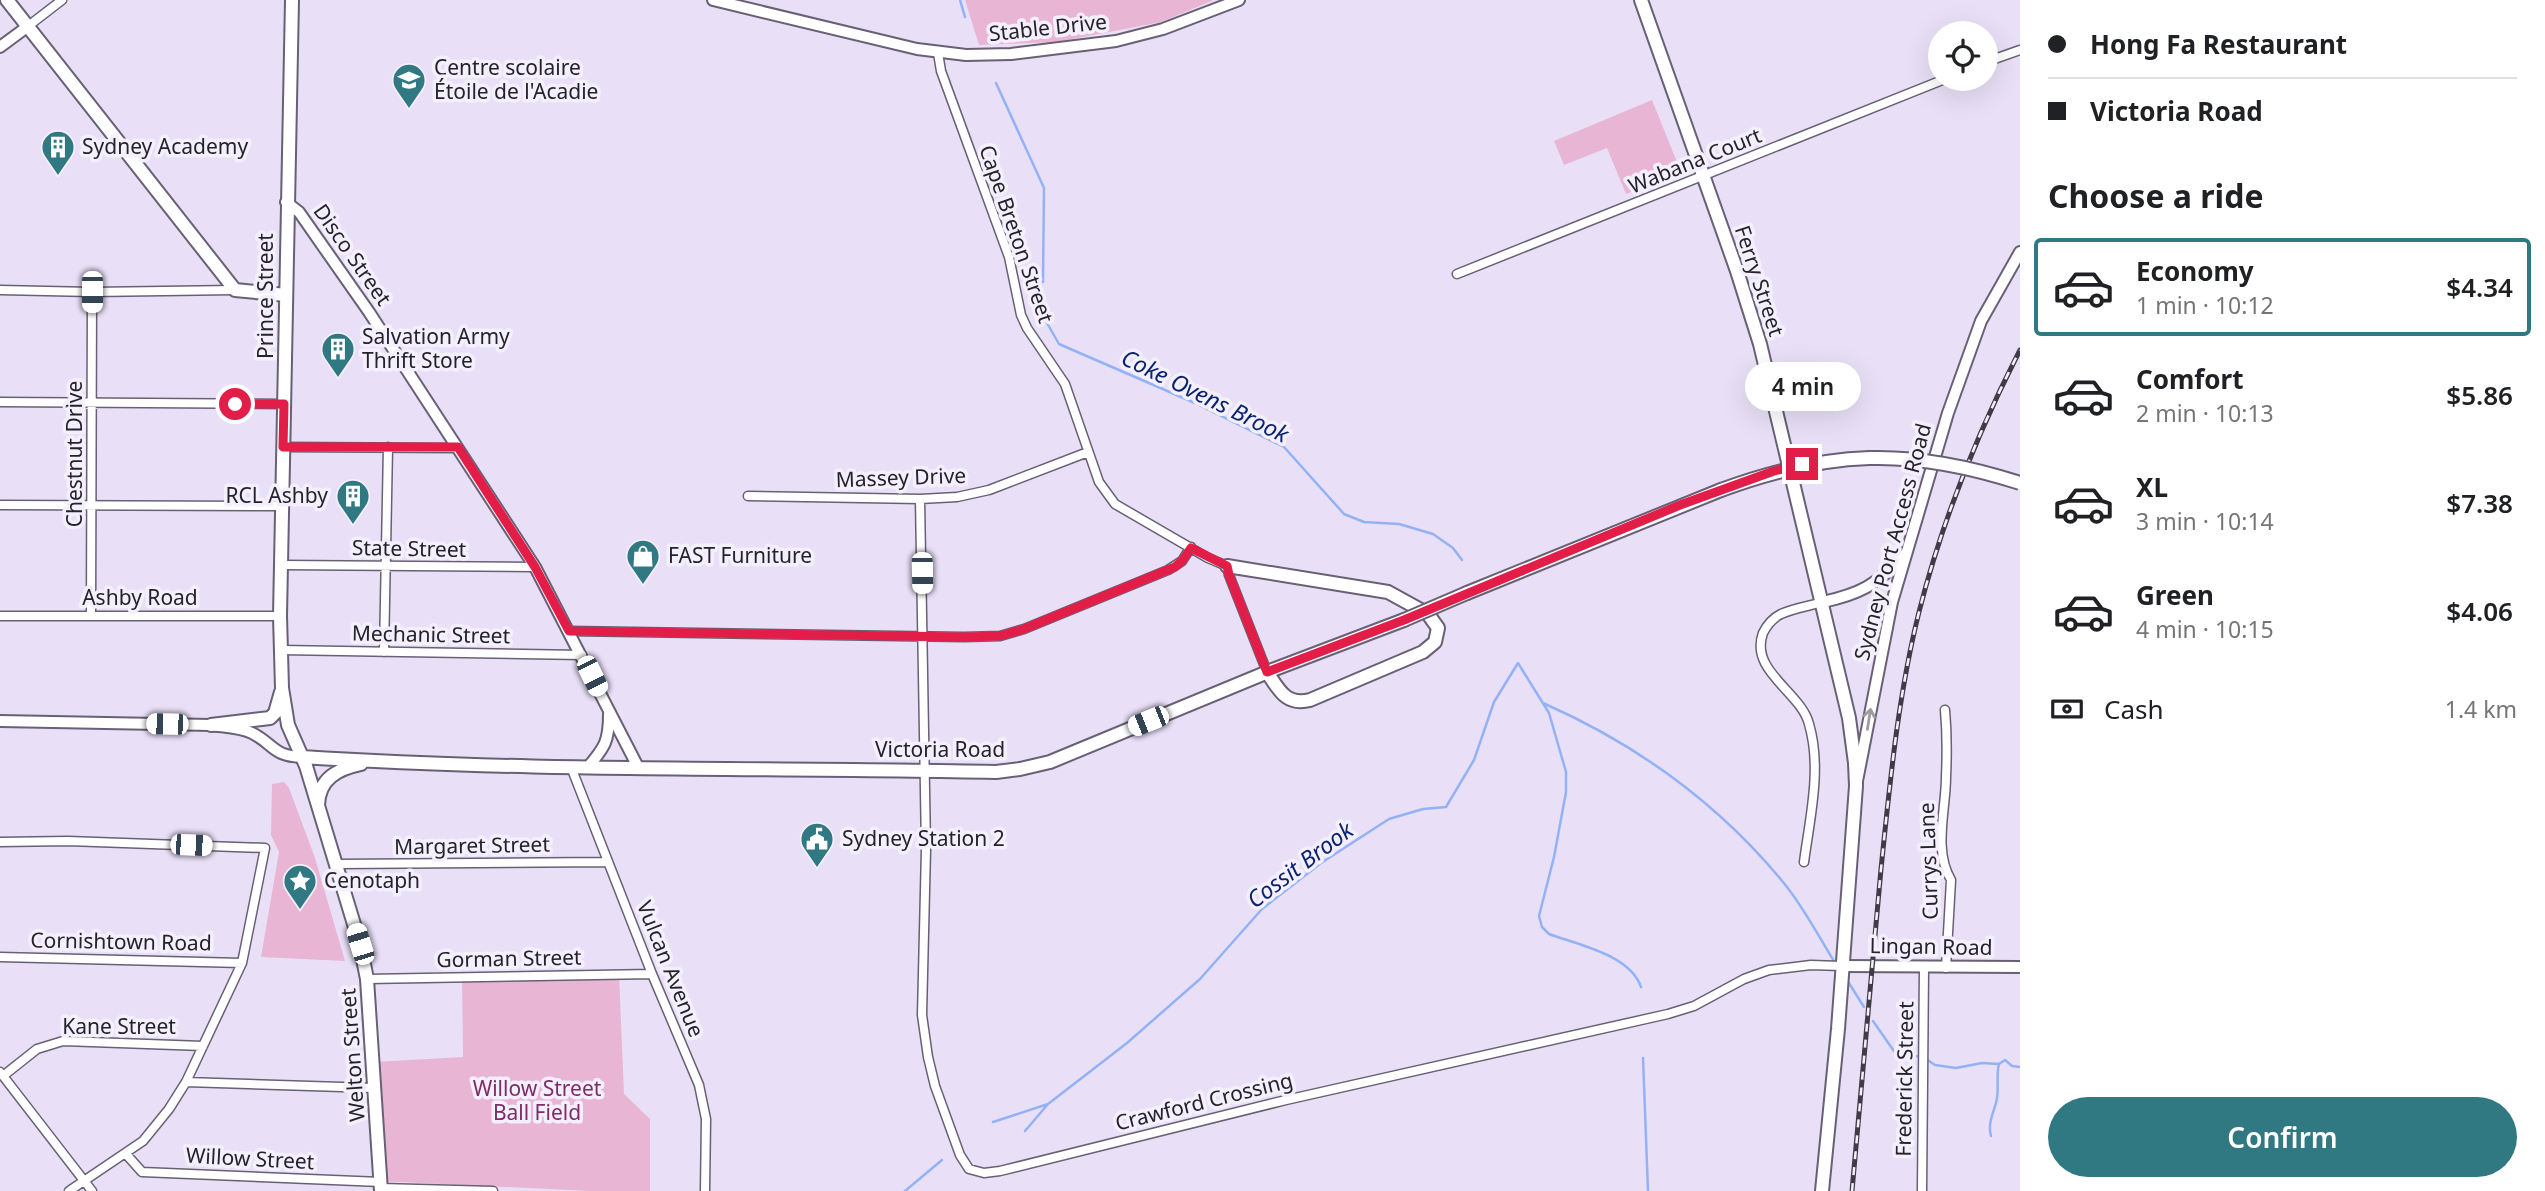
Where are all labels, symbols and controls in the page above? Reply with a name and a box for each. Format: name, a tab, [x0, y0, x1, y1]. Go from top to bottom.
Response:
street label: Stable Drive	[988, 7, 1108, 47]
map controls	[1928, 21, 1998, 91]
button: locate	[1928, 21, 1998, 91]
text: Hong Fa Restaurant	[2090, 26, 2347, 62]
place label: Centre scolaire Étoile de l'Acadie	[434, 53, 598, 105]
school or university icon: Centre scolaire Étoile de l'Acadie	[390, 61, 428, 110]
text: Victoria Road	[2090, 93, 2263, 129]
street label: Wabana Court	[1624, 121, 1766, 199]
building icon: Sydney Academy	[39, 128, 77, 177]
place label: Sydney Academy	[82, 132, 248, 160]
street label: Cape Breton Street	[973, 141, 1061, 327]
text: Choose a ride	[2048, 174, 2264, 217]
street label: Disco Street	[308, 198, 398, 311]
street label: Ferry Street	[1729, 222, 1791, 340]
street label: Prince Street	[251, 233, 279, 359]
text: Economy	[2136, 253, 2254, 289]
icon: car	[2052, 256, 2115, 319]
text: $4.34	[2446, 269, 2513, 305]
car	[82, 271, 103, 313]
text: 1 min · 10:12	[2136, 289, 2274, 321]
place label: Salvation Army Thrift Store	[362, 322, 510, 374]
building icon: Salvation Army Thrift Store	[319, 330, 357, 379]
water label: Coke Ovens Brook	[1116, 341, 1296, 450]
text: Comfort	[2136, 361, 2244, 397]
callout: 4 min	[1744, 363, 1860, 412]
icon: car	[2052, 364, 2115, 427]
text: 4 min	[1772, 370, 1834, 402]
text: $5.86	[2446, 377, 2513, 413]
street label: Chestnut Drive	[60, 381, 88, 527]
route start	[219, 388, 251, 420]
text: 2 min · 10:13	[2136, 397, 2274, 429]
street label: Sydney Port Access Road	[1847, 420, 1937, 663]
route end	[1786, 448, 1818, 480]
street label: Massey Drive	[835, 461, 967, 493]
text: XL	[2136, 469, 2168, 505]
icon: car	[2052, 472, 2115, 535]
building icon: RCL Ashby	[334, 477, 372, 526]
place label: RCL Ashby	[226, 481, 328, 509]
text: $7.38	[2446, 485, 2513, 521]
text: 3 min · 10:14	[2136, 505, 2274, 537]
street label: State Street	[352, 533, 467, 563]
shop icon: FAST Furniture	[624, 537, 662, 586]
place label: FAST Furniture	[668, 541, 812, 569]
car	[912, 552, 933, 594]
text: Green	[2136, 577, 2214, 613]
icon: car	[2052, 580, 2115, 643]
street label: Ashby Road	[82, 583, 198, 611]
text: $4.06	[2446, 593, 2513, 629]
text: 4 min · 10:15	[2136, 613, 2274, 645]
street label: Mechanic Street	[352, 619, 511, 649]
car	[574, 653, 611, 699]
icon: cash	[2048, 690, 2086, 728]
text: Cash	[2104, 691, 2164, 727]
text: 1.4 km	[2445, 693, 2517, 725]
car	[1125, 703, 1172, 739]
one-way arrow	[1863, 708, 1876, 731]
car	[146, 713, 189, 735]
street label: Victoria Road	[875, 735, 1005, 763]
street label: Currys Lane	[1912, 802, 1944, 920]
water label: Cossit Brook	[1240, 813, 1360, 915]
public building icon: Sydney Station 2	[798, 820, 836, 869]
place label: Sydney Station 2	[842, 824, 1005, 852]
street label: Margaret Street	[394, 830, 551, 860]
car	[170, 834, 213, 856]
place icon: Cenotaph	[281, 862, 319, 911]
place label: Cenotaph	[324, 866, 420, 894]
street label: Vulcan Avenue	[631, 896, 711, 1041]
car	[344, 921, 377, 967]
street label: Cornishtown Road	[30, 925, 212, 957]
street label: Lingan Road	[1869, 931, 1993, 961]
street label: Gorman Street	[436, 943, 582, 973]
street label: Welton Street	[333, 987, 371, 1123]
street label: Frederick Street	[1889, 1001, 1919, 1157]
street label: Kane Street	[62, 1012, 176, 1040]
street label: Crawford Crossing	[1112, 1065, 1295, 1137]
park label: Willow Street Ball Field	[473, 1074, 602, 1126]
button: Confirm	[2048, 1097, 2517, 1177]
street label: Willow Street	[185, 1141, 315, 1175]

